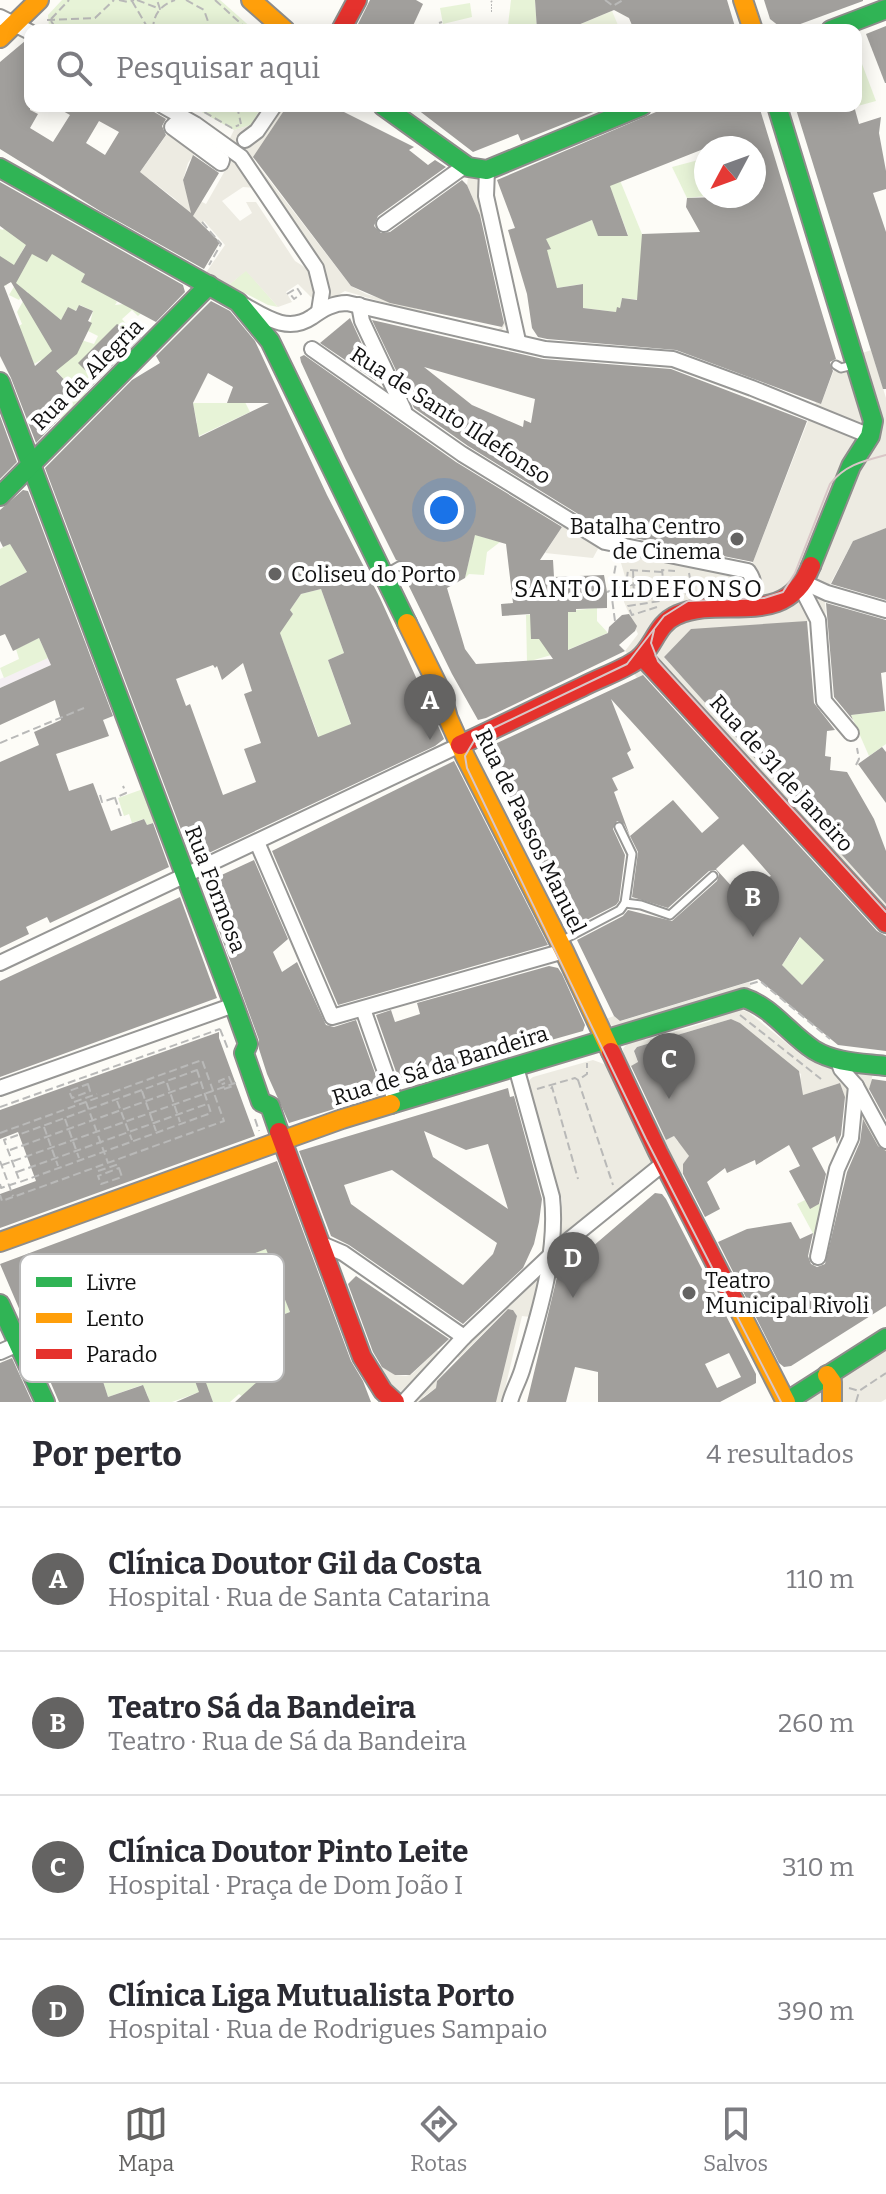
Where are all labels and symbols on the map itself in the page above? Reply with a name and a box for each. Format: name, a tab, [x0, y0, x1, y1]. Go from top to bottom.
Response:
north arrow	[694, 136, 766, 208]
street label: Rua da Alegria	[26, 313, 149, 436]
street label: Rua de Santo Ildefonso	[346, 341, 556, 490]
your location	[424, 490, 464, 530]
place label: Batalha Centro de Cinema	[570, 513, 721, 565]
marker: Batalha Centro de Cinema	[728, 530, 746, 548]
place label: Coliseu do Porto	[291, 561, 456, 588]
marker: Coliseu do Porto	[266, 565, 284, 583]
district label: SANTO ILDEFONSO	[514, 575, 764, 603]
pin: A	[404, 674, 456, 740]
street label: Rua de 31 de Janeiro	[704, 689, 859, 858]
street label: Rua de Passos Manuel	[469, 725, 592, 938]
street label: Rua Formosa	[179, 822, 252, 956]
pin: B	[727, 871, 779, 937]
street label: Rua de Sá da Bandeira	[329, 1020, 551, 1111]
pin: C	[643, 1033, 695, 1099]
pin: D	[547, 1232, 599, 1298]
legend	[20, 1254, 284, 1382]
place label: Teatro Municipal Rivoli	[705, 1267, 870, 1319]
text: Livre	[86, 1269, 137, 1296]
marker: Teatro Municipal Rivoli	[680, 1284, 698, 1302]
text: Lento	[86, 1305, 144, 1332]
text: Parado	[86, 1341, 157, 1368]

